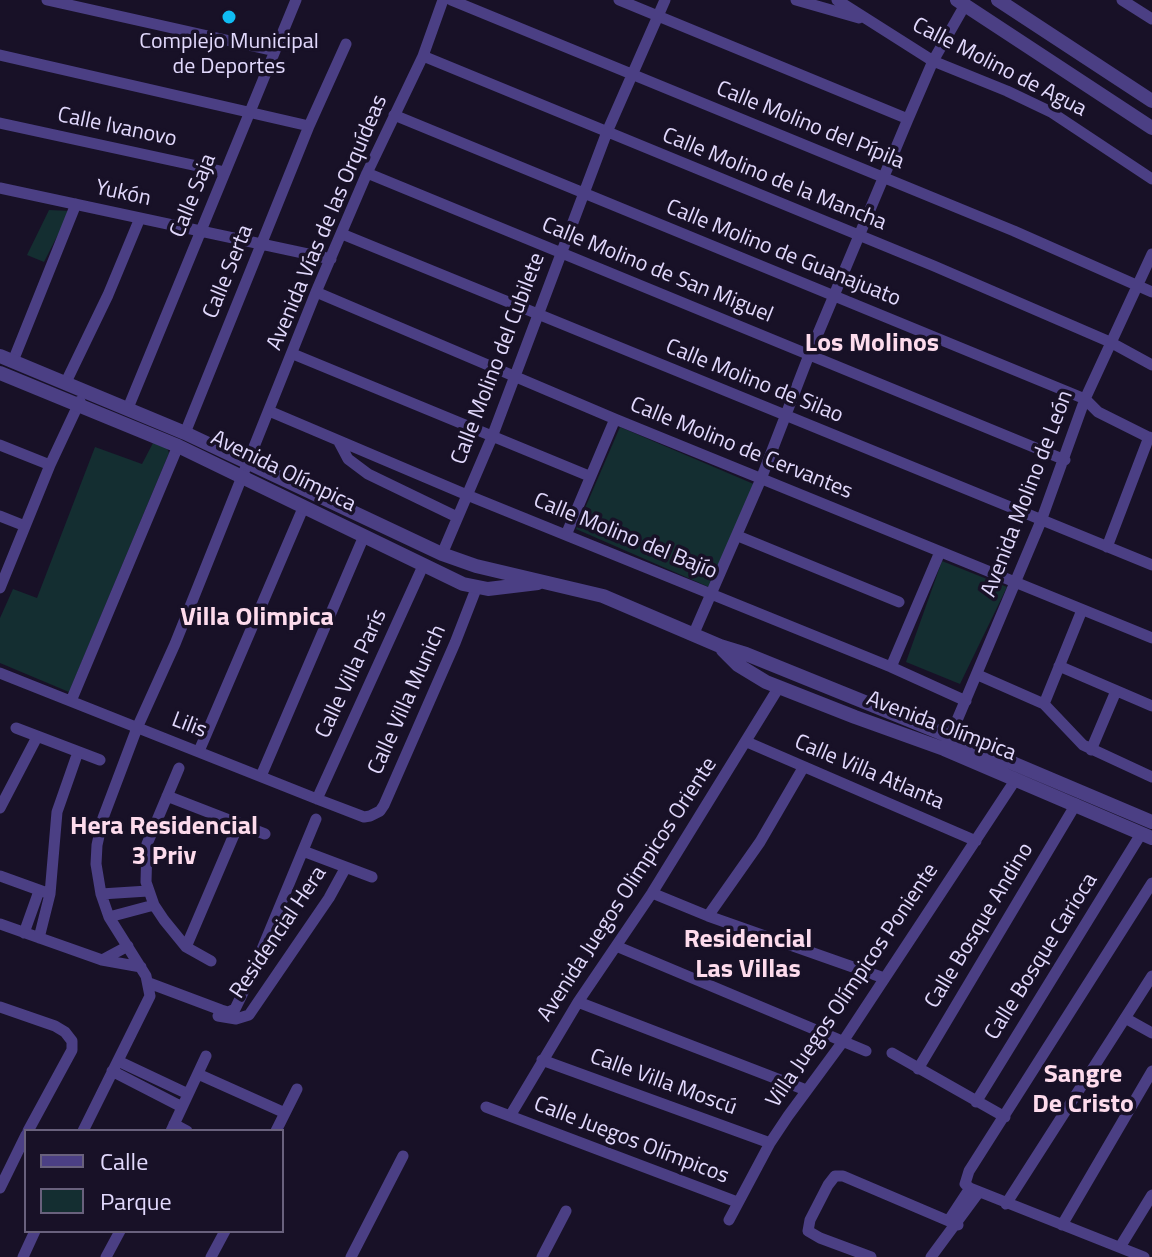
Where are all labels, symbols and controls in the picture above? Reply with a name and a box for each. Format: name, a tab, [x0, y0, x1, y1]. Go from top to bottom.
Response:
marker: Complejo Municipal de Deportes	[220, 8, 238, 26]
street label: Calle Molino de Agua	[908, 13, 1090, 123]
place label: Complejo Municipal de Deportes	[139, 30, 319, 82]
street label: Calle Molino del Pípila	[712, 76, 908, 176]
street label: Avenida Vías de las Orquídeas	[262, 91, 394, 355]
street label: Calle Ivanovo	[55, 102, 179, 154]
street label: Calle Molino de la Mancha	[658, 123, 890, 237]
street label: Calle Saja	[165, 150, 223, 242]
street label: Yukón	[93, 175, 153, 213]
street label: Calle Molino de Guanajuato	[662, 195, 904, 313]
street label: Calle Molino de San Miguel	[538, 213, 776, 329]
street label: Calle Serta	[198, 221, 260, 323]
street label: Calle Molino del Cubilete	[446, 249, 552, 469]
district label: Los Molinos	[805, 329, 939, 361]
street label: Calle Molino de Silao	[661, 334, 847, 430]
street label: Avenida Molino de León	[976, 387, 1080, 601]
street label: Calle Molino de Cervantes	[626, 392, 856, 506]
street label: Avenida Olímpica	[206, 425, 360, 519]
street label: Calle Molino del Bajío	[529, 488, 721, 586]
district label: Villa Olimpica	[180, 603, 334, 635]
street label: Calle Villa París	[311, 605, 393, 743]
street label: Calle Villa Munich	[363, 621, 453, 779]
street label: Avenida Olímpica	[862, 686, 1020, 768]
street label: Lilis	[168, 707, 210, 745]
street label: Calle Villa Atlanta	[790, 730, 948, 816]
street label: Avenida Juegos Olimpicos Oriente	[533, 753, 723, 1027]
district label: Hera Residencial 3 Priv	[70, 812, 258, 874]
street label: Calle Bosque Andino	[920, 838, 1040, 1014]
street label: Villa Juegos Olímpicos Poniente	[761, 859, 945, 1113]
street label: Residencial Hera	[225, 862, 333, 1004]
street label: Calle Bosque Carioca	[980, 869, 1104, 1045]
district label: Residencial Las Villas	[684, 925, 812, 986]
street label: Calle Villa Moscú	[586, 1044, 740, 1122]
district label: Sangre De Cristo	[1032, 1060, 1134, 1122]
street label: Calle Juegos Olímpicos	[530, 1092, 732, 1190]
legend	[24, 1129, 284, 1233]
text: Calle	[100, 1143, 148, 1179]
text: Parque	[100, 1183, 172, 1219]

